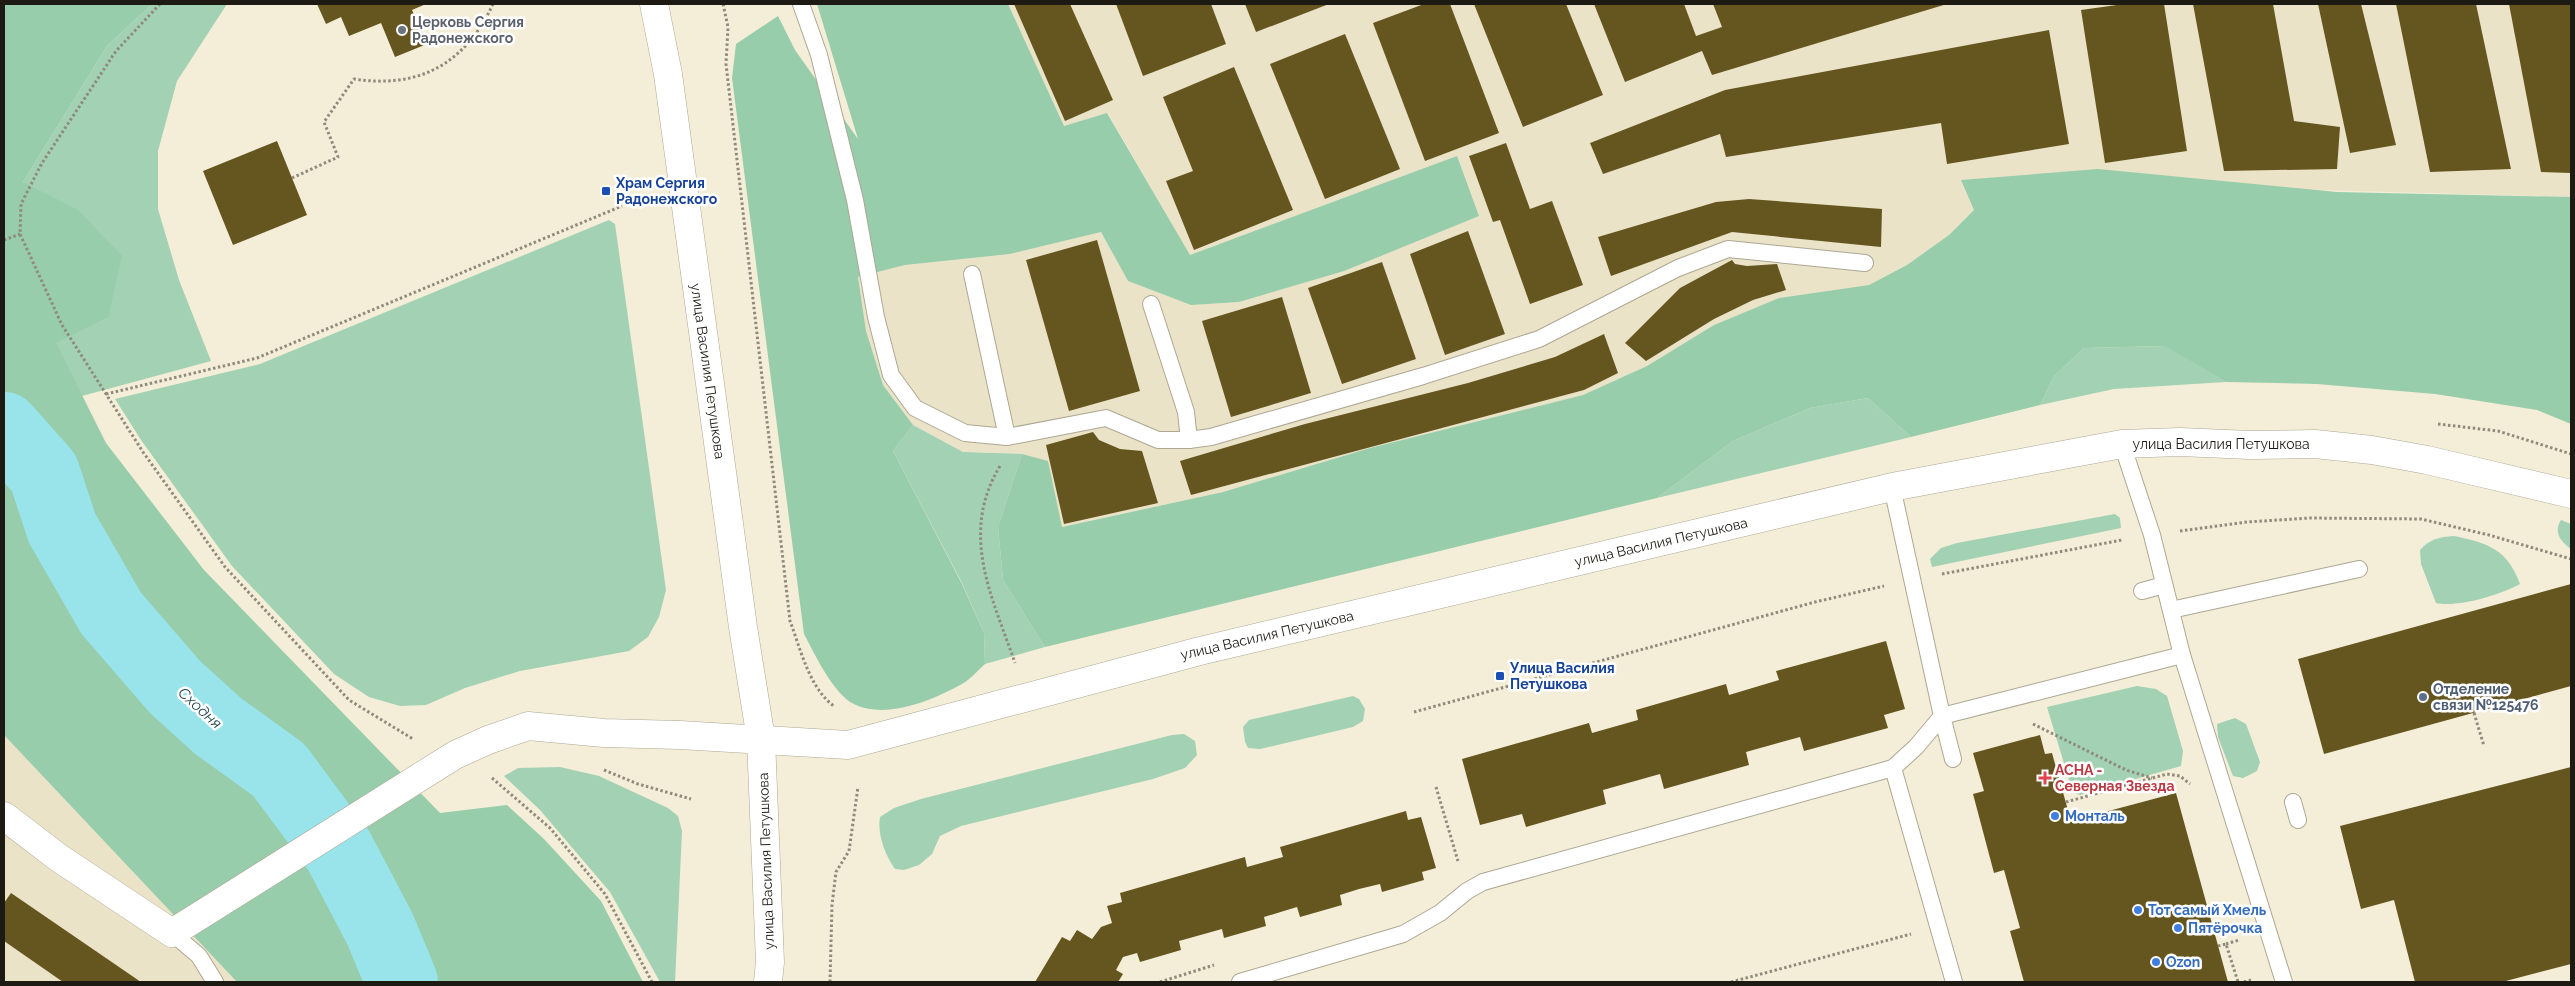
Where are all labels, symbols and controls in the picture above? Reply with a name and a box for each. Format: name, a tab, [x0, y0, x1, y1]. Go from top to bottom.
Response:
place label: Церковь Сергия Радонежского	[412, 14, 524, 46]
marker: Церковь Сергия Радонежского	[396, 24, 408, 36]
place label: Храм Сергия Радонежского	[615, 175, 718, 207]
marker: Храм Сергия Радонежского	[600, 185, 612, 197]
street label: улица Василия Петушкова	[688, 282, 728, 460]
street label: улица Василия Петушкова	[2132, 436, 2310, 452]
street label: улица Василия Петушкова	[1573, 514, 1749, 570]
street label: улица Василия Петушкова	[1179, 607, 1355, 663]
place label: Улица Василия Петушкова	[1509, 660, 1615, 692]
marker: Улица Василия Петушкова	[1494, 670, 1506, 682]
place label: Отделение связи №125476	[2433, 681, 2539, 713]
water label: Сходня	[174, 684, 226, 732]
marker: Отделение связи №125476	[2417, 691, 2429, 703]
place label: АСНА - Северная Звезда	[2055, 762, 2174, 794]
street label: улица Василия Петушкова	[755, 772, 777, 950]
marker: АСНА - Северная Звезда	[2039, 772, 2051, 784]
place label: Монталь	[2065, 808, 2125, 824]
marker: Монталь	[2049, 810, 2061, 822]
place label: Тот самый Хмель	[2148, 902, 2267, 918]
marker: Тот самый Хмель	[2132, 904, 2144, 916]
place label: Пятёрочка	[2188, 920, 2262, 936]
marker: Пятёрочка	[2172, 922, 2184, 934]
place label: Ozon	[2166, 954, 2200, 970]
marker: Ozon	[2150, 956, 2162, 968]

